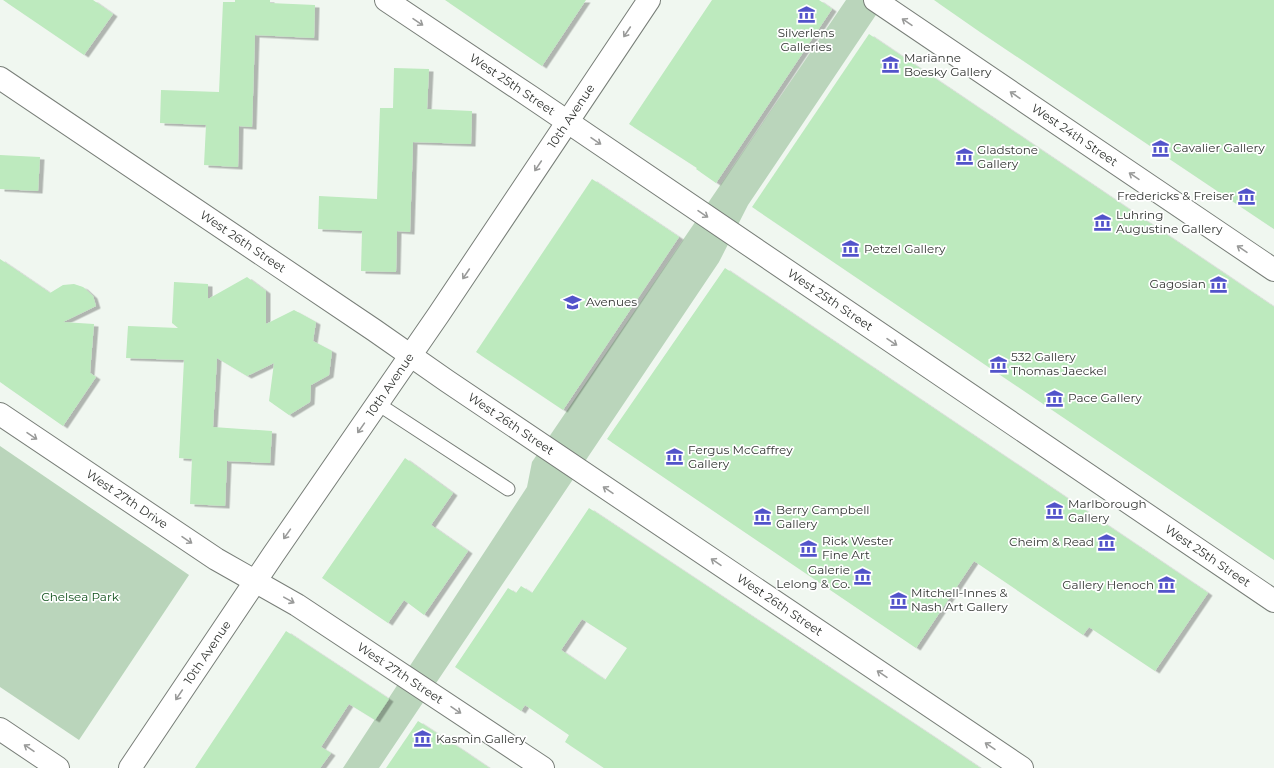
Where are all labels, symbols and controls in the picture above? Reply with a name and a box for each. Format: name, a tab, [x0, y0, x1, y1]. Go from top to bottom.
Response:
museum icon: Silverlens Galleries	[796, 4, 816, 24]
one-way arrow	[412, 18, 424, 26]
one-way arrow	[902, 18, 913, 26]
place label: Silverlens Galleries	[778, 25, 834, 54]
one-way arrow	[623, 27, 631, 38]
street label: West 25th Street	[467, 50, 558, 118]
place label: Marianne Boesky Gallery	[904, 50, 992, 79]
museum icon: Marianne Boesky Gallery	[881, 55, 901, 75]
street label: 10th Avenue	[544, 81, 598, 151]
one-way arrow	[1010, 91, 1021, 99]
street label: West 24th Street	[1029, 100, 1121, 169]
one-way arrow	[590, 137, 601, 145]
museum icon: Cavalier Gallery	[1150, 138, 1170, 158]
place label: Cavalier Gallery	[1173, 140, 1265, 155]
place label: Gladstone Gallery	[977, 142, 1038, 171]
museum icon: Gladstone Gallery	[954, 147, 974, 167]
one-way arrow	[534, 160, 542, 171]
one-way arrow	[1129, 172, 1140, 180]
museum icon: Fredericks & Freiser	[1237, 186, 1257, 206]
place label: Fredericks & Freiser	[1117, 188, 1234, 203]
street label: West 26th Street	[197, 207, 289, 276]
place label: Luhring Augustine Gallery	[1116, 207, 1223, 236]
one-way arrow	[697, 210, 708, 218]
museum icon: Luhring Augustine Gallery	[1093, 212, 1113, 232]
museum icon: Petzel Gallery	[841, 239, 861, 259]
place label: Petzel Gallery	[864, 241, 946, 256]
one-way arrow	[1237, 245, 1248, 253]
street label: West 25th Street	[785, 265, 876, 334]
one-way arrow	[462, 268, 470, 279]
museum icon: Gagosian	[1209, 274, 1229, 294]
place label: Gagosian	[1150, 276, 1206, 291]
school or university icon: Avenues	[563, 292, 583, 312]
place label: Avenues	[586, 294, 637, 309]
one-way arrow	[886, 338, 897, 346]
place label: 532 Gallery Thomas Jaeckel	[1011, 349, 1107, 378]
street label: 10th Avenue	[363, 350, 417, 419]
museum icon: 532 Gallery Thomas Jaeckel	[988, 354, 1008, 374]
museum icon: Pace Gallery	[1045, 388, 1065, 408]
street label: West 26th Street	[465, 389, 557, 458]
place label: Pace Gallery	[1068, 390, 1142, 405]
one-way arrow	[357, 422, 365, 433]
one-way arrow	[27, 432, 38, 440]
place label: Fergus McCaffrey Gallery	[688, 442, 793, 471]
museum icon: Fergus McCaffrey Gallery	[665, 447, 685, 467]
street label: West 27th Drive	[84, 466, 171, 532]
one-way arrow	[602, 485, 614, 493]
place label: Marlborough Gallery	[1068, 496, 1147, 525]
museum icon: Marlborough Gallery	[1045, 501, 1065, 521]
place label: Berry Campbell Gallery	[776, 502, 870, 531]
museum icon: Berry Campbell Gallery	[753, 507, 773, 527]
street label: West 25th Street	[1162, 521, 1254, 590]
one-way arrow	[283, 529, 291, 540]
museum icon: Cheim & Read	[1097, 532, 1117, 552]
place label: Rick Wester Fine Art	[822, 533, 894, 562]
place label: Cheim & Read	[1009, 534, 1094, 549]
one-way arrow	[181, 536, 192, 544]
museum icon: Rick Wester Fine Art	[799, 538, 819, 558]
one-way arrow	[711, 558, 722, 566]
place label: Galerie Lelong & Co.	[776, 562, 850, 591]
museum icon: Galerie Lelong & Co.	[853, 567, 873, 587]
street label: West 26th Street	[734, 570, 826, 639]
museum icon: Gallery Henoch	[1157, 575, 1177, 595]
place label: Gallery Henoch	[1062, 577, 1154, 592]
place label: Mitchell-Innes & Nash Art Gallery	[911, 585, 1008, 614]
park label: Chelsea Park	[41, 589, 120, 604]
museum icon: Mitchell-Innes & Nash Art Gallery	[888, 590, 908, 610]
one-way arrow	[283, 597, 295, 605]
street label: 10th Avenue	[180, 617, 234, 687]
street label: West 27th Street	[355, 639, 446, 707]
one-way arrow	[877, 670, 888, 678]
one-way arrow	[175, 690, 183, 701]
one-way arrow	[450, 707, 462, 715]
museum icon: Kasmin Gallery	[413, 729, 433, 749]
place label: Kasmin Gallery	[436, 731, 526, 746]
one-way arrow	[985, 742, 996, 750]
one-way arrow	[23, 744, 35, 752]

